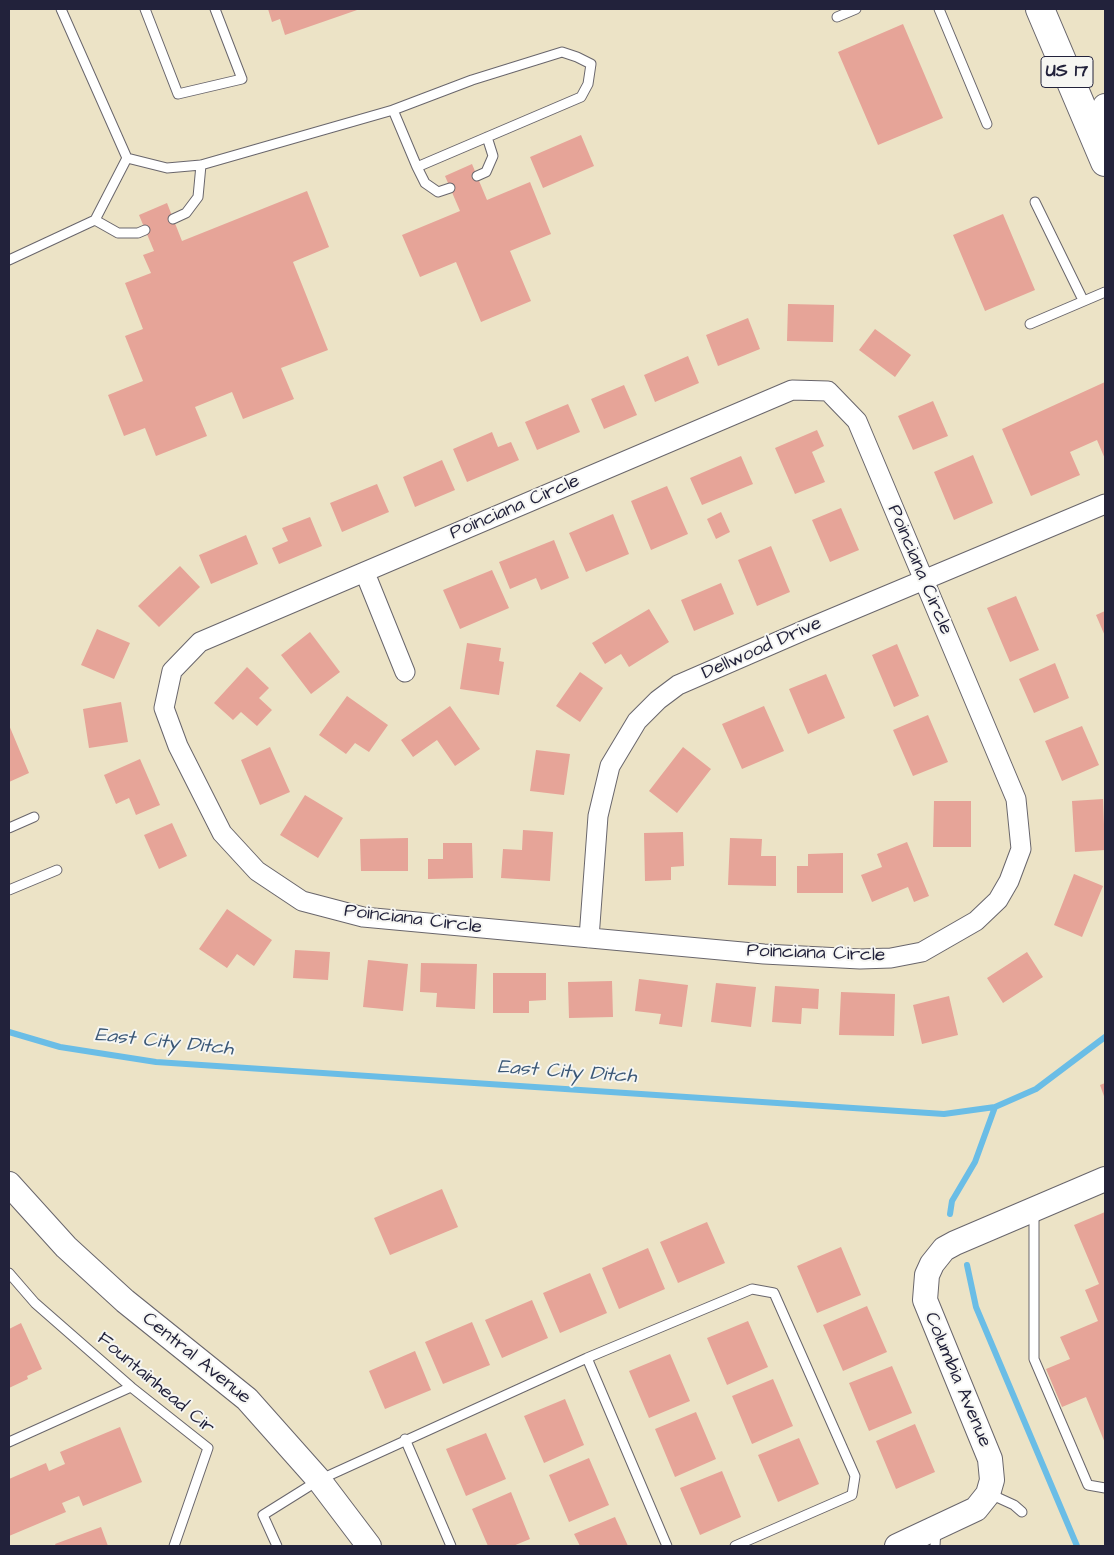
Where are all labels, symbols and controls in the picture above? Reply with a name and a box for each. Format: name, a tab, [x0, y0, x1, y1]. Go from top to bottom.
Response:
road number: US 17	[1041, 56, 1093, 88]
street label: Poinciana Circle	[447, 470, 583, 546]
street label: Poinciana Circle	[881, 502, 957, 638]
street label: Dellwood Drive	[699, 612, 825, 686]
street label: Poinciana Circle	[343, 900, 483, 940]
street label: Poinciana Circle	[746, 940, 886, 968]
water label: East City Ditch	[94, 1024, 234, 1062]
water label: East City Ditch	[497, 1056, 637, 1090]
street label: Central Avenue	[137, 1308, 255, 1410]
street label: Columbia Avenue	[918, 1309, 996, 1451]
street label: Fountainhead Cir	[92, 1328, 218, 1440]

